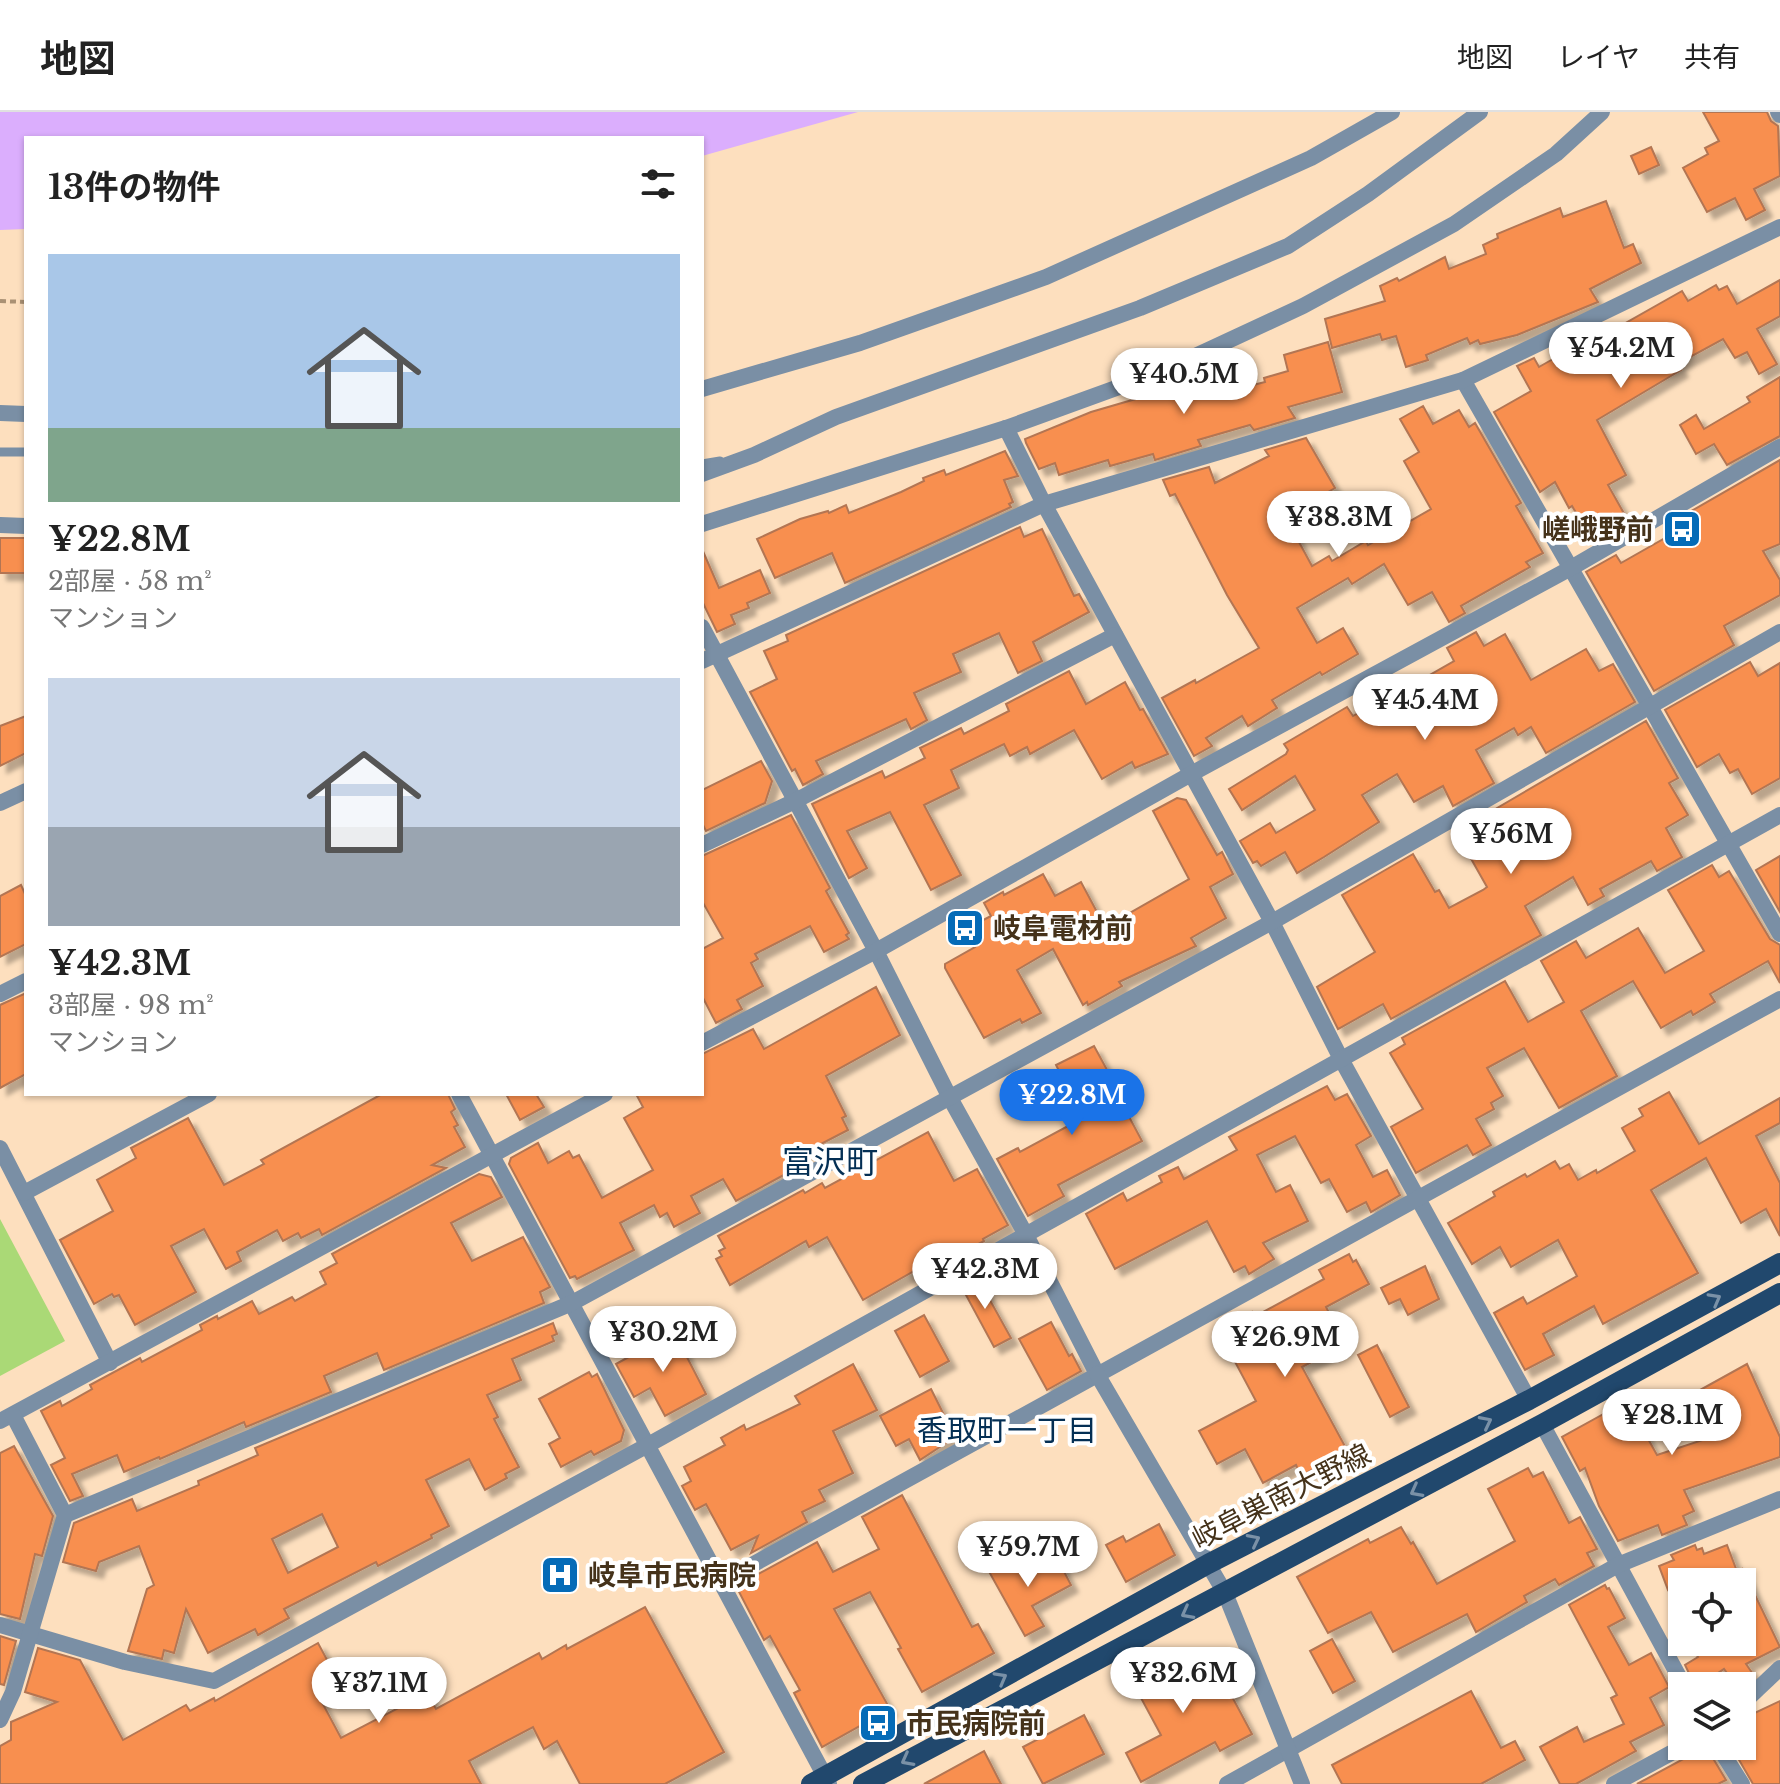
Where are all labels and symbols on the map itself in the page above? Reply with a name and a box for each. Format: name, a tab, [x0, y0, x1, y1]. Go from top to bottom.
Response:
pin: ¥54.2M	[1556, 322, 1686, 390]
pin: ¥40.5M	[1119, 348, 1249, 416]
pin: ¥38.3M	[1274, 491, 1404, 559]
bus stop icon: 嵯峨野前	[1661, 508, 1703, 550]
place label: 嵯峨野前	[1542, 512, 1654, 547]
pin: ¥45.4M	[1360, 674, 1490, 742]
pin: ¥56M	[1464, 808, 1558, 876]
bus stop icon: 岐阜電材前	[944, 907, 986, 949]
place label: 岐阜電材前	[993, 911, 1133, 946]
pin: ¥22.8M	[1007, 1069, 1137, 1137]
district label: 富沢町	[782, 1142, 878, 1182]
pin: ¥42.3M	[920, 1243, 1050, 1311]
one-way arrow	[1706, 1293, 1720, 1309]
pin: ¥30.2M	[598, 1306, 728, 1374]
pin: ¥26.9M	[1220, 1311, 1350, 1379]
pin: ¥28.1M	[1607, 1389, 1737, 1457]
district label: 香取町一丁目	[917, 1412, 1097, 1449]
one-way arrow	[1477, 1417, 1492, 1432]
street label: 岐阜巣南大野線	[1186, 1436, 1376, 1557]
one-way arrow	[1410, 1481, 1425, 1496]
pin: ¥59.7M	[963, 1521, 1093, 1589]
one-way arrow	[1246, 1535, 1261, 1550]
hospital icon: 岐阜市民病院	[539, 1554, 581, 1596]
place label: 岐阜市民病院	[588, 1558, 756, 1593]
one-way arrow	[1181, 1603, 1196, 1619]
pin: ¥32.6M	[1118, 1647, 1248, 1715]
pin: ¥37.1M	[314, 1657, 444, 1725]
one-way arrow	[993, 1673, 1008, 1688]
bus stop icon: 市民病院前	[857, 1702, 899, 1744]
place label: 市民病院前	[906, 1706, 1046, 1741]
one-way arrow	[901, 1751, 916, 1766]

